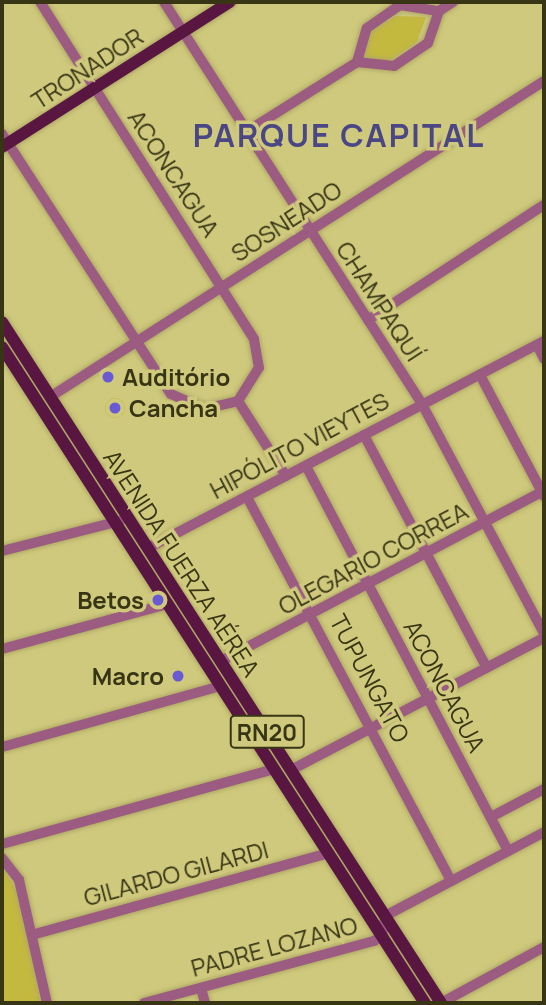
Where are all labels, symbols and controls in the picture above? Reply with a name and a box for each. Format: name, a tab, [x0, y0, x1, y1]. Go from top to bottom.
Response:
street label: TRONADOR	[26, 21, 148, 115]
street label: ACONCAGUA	[122, 104, 226, 242]
district label: PARQUE CAPITAL	[194, 116, 484, 154]
street label: SOSNEADO	[225, 175, 347, 267]
street label: CHAMPAQUÍ	[331, 236, 429, 366]
place label: Auditório	[122, 363, 230, 391]
marker: Auditório	[100, 369, 116, 385]
street label: HIPÓLITO VIEYTES	[205, 386, 393, 504]
place label: Cancha	[129, 394, 218, 422]
marker: Cancha	[107, 400, 123, 416]
street label: AVENIDA FUERZA AÉREA	[98, 444, 266, 682]
street label: OLEGARIO CORREA	[273, 496, 473, 620]
place label: Betos	[77, 586, 144, 614]
marker: Betos	[150, 592, 166, 608]
street label: TUPUNGATO	[324, 609, 416, 747]
street label: ACONCAGUA	[398, 615, 492, 757]
place label: Macro	[92, 662, 164, 690]
marker: Macro	[170, 668, 186, 684]
road number: RN20	[229, 712, 306, 752]
street label: GILARDO GILARDI	[80, 834, 272, 912]
street label: PADRE LOZANO	[188, 910, 360, 982]

